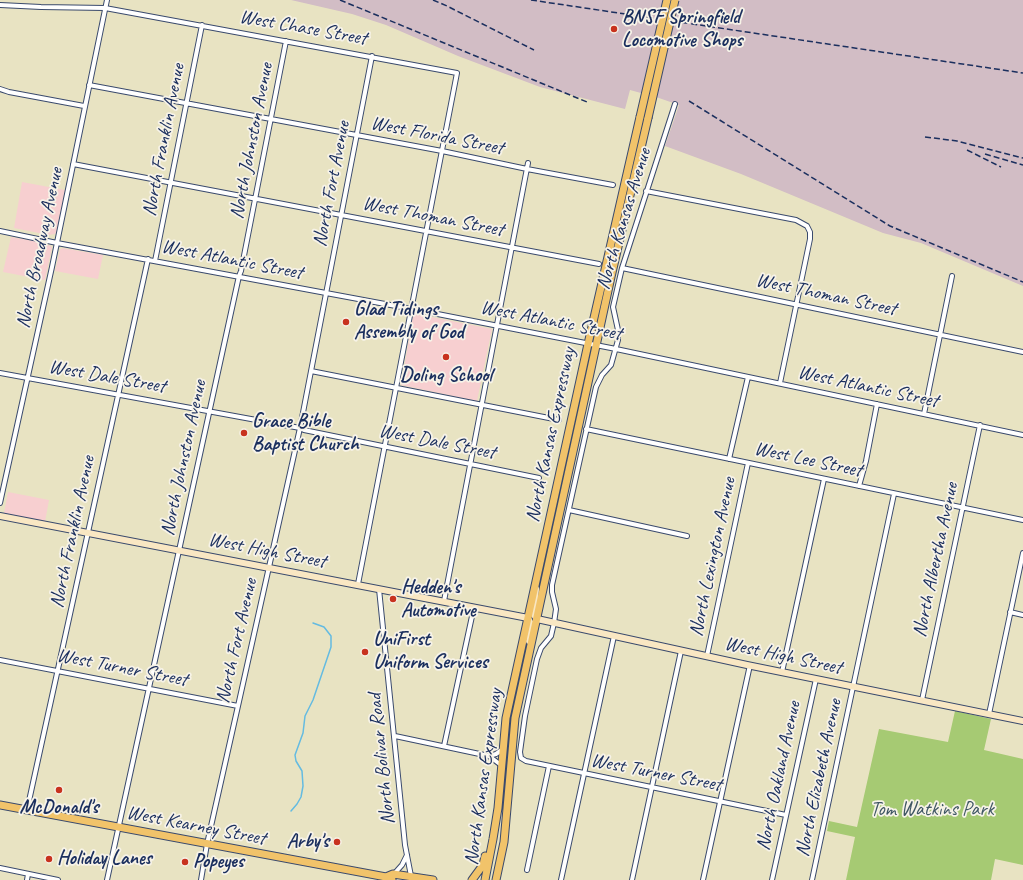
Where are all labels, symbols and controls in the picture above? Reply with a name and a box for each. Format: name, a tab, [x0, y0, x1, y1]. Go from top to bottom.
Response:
street label: West Chase Street	[238, 5, 368, 51]
place label: BNSF Springfield Locomotive Shops	[622, 6, 742, 53]
marker: BNSF Springfield Locomotive Shops	[609, 24, 619, 34]
street label: North Johnston Avenue	[225, 61, 279, 221]
street label: North Franklin Avenue	[137, 62, 191, 218]
street label: West Florida Street	[369, 111, 505, 161]
street label: North Fort Avenue	[308, 119, 356, 249]
street label: North Kansas Avenue	[591, 146, 657, 292]
street label: North Broadway Avenue	[11, 166, 69, 330]
street label: West Thoman Street	[361, 192, 505, 242]
street label: West Atlantic Street	[160, 235, 304, 285]
street label: West Thoman Street	[754, 268, 898, 322]
street label: West Atlantic Street	[479, 296, 623, 346]
place label: Glad Tidings Assembly of God	[354, 298, 463, 345]
marker: Glad Tidings Assembly of God	[341, 317, 351, 327]
street label: North Kansas Expressway	[521, 345, 581, 525]
marker: Doling School	[441, 352, 451, 362]
street label: West Dale Street	[47, 355, 167, 399]
street label: West Atlantic Street	[796, 360, 940, 414]
place label: Doling School	[400, 364, 492, 388]
street label: North Johnston Avenue	[156, 378, 212, 538]
place label: Grace Bible Baptist Church	[252, 410, 359, 457]
street label: West Dale Street	[377, 419, 497, 465]
marker: Grace Bible Baptist Church	[239, 428, 249, 438]
street label: West Lee Street	[752, 437, 864, 483]
street label: North Franklin Avenue	[45, 454, 101, 610]
street label: North Lexington Avenue	[684, 475, 742, 639]
street label: North Albertha Avenue	[908, 481, 964, 639]
street label: West High Street	[206, 528, 328, 574]
street label: North Fort Avenue	[211, 576, 263, 706]
place label: Hedden's Automotive	[401, 576, 476, 623]
marker: Hedden's Automotive	[388, 594, 398, 604]
place label: UniFirst Uniform Services	[373, 628, 488, 675]
street label: West High Street	[722, 632, 844, 680]
street label: West Turner Street	[55, 644, 189, 692]
marker: UniFirst Uniform Services	[360, 647, 370, 657]
street label: North Kansas Expressway	[460, 687, 508, 867]
street label: North Bolivar Road	[363, 692, 401, 826]
street label: North Elizabeth Avenue	[791, 697, 847, 859]
street label: North Oakland Avenue	[751, 699, 807, 853]
street label: West Turner Street	[589, 749, 723, 797]
marker: McDonald's	[54, 785, 64, 795]
place label: McDonald's	[19, 796, 99, 820]
park label: Tom Watkins Park	[870, 798, 994, 822]
street label: West Kearney Street	[125, 801, 267, 851]
place label: Arby's	[287, 830, 329, 854]
marker: Arby's	[332, 837, 342, 847]
place label: Holiday Lanes	[57, 847, 152, 871]
place label: Popeyes	[193, 850, 244, 874]
marker: Holiday Lanes	[44, 854, 54, 864]
marker: Popeyes	[180, 857, 190, 867]

